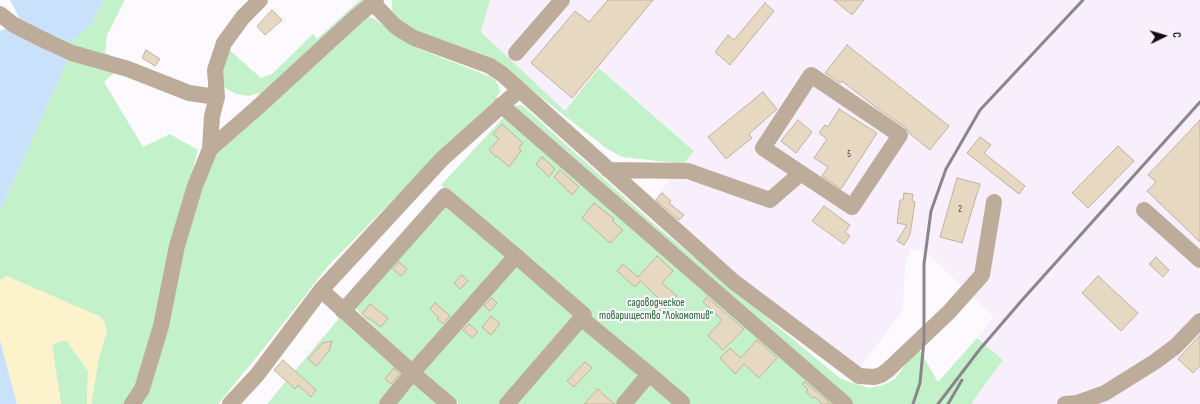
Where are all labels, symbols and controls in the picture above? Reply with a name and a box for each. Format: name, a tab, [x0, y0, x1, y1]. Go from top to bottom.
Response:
north arrow	[1144, 16, 1184, 56]
text: С	[1170, 32, 1183, 38]
house number: 5	[847, 150, 851, 160]
house number: 2	[958, 205, 962, 215]
park label: садоводческое товарищество "Локомотив"	[599, 296, 713, 322]

